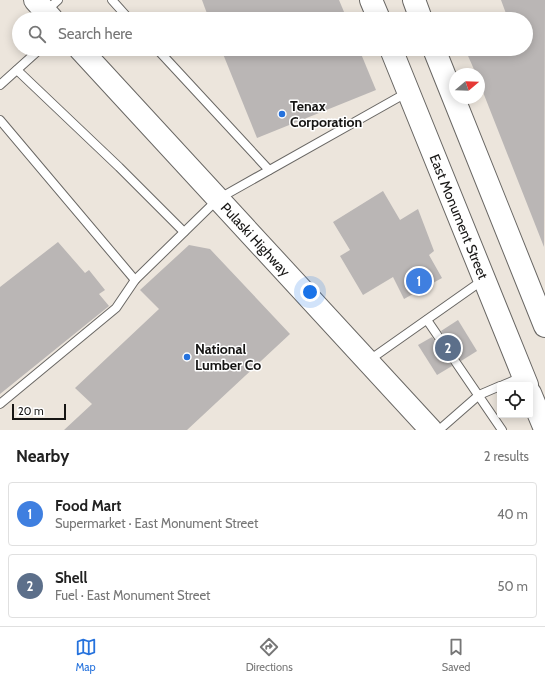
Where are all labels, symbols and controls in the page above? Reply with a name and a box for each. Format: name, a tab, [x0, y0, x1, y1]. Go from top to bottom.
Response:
search box	[12, 12, 533, 56]
icon: search	[26, 23, 48, 45]
text: Search here	[58, 25, 133, 43]
north arrow	[449, 68, 485, 104]
place label: Tenax Corporation	[290, 97, 362, 131]
marker: Tenax Corporation	[277, 109, 287, 119]
street label: East Monument Street	[426, 152, 492, 282]
street label: Pulaski Highway	[217, 199, 294, 280]
pin: 1	[406, 266, 432, 296]
your location	[300, 282, 320, 302]
pin: 2	[435, 333, 461, 363]
place label: National Lumber Co	[195, 340, 261, 374]
marker: National Lumber Co	[182, 352, 192, 362]
map controls	[497, 382, 533, 418]
button: locate	[497, 382, 533, 418]
scale bar	[12, 402, 66, 421]
text: 20 m	[18, 404, 44, 418]
text: Nearby	[16, 446, 69, 466]
text: 2 results	[484, 448, 529, 464]
text: Food Mart	[55, 497, 121, 515]
text: 1	[28, 506, 32, 522]
text: 40 m	[497, 506, 528, 522]
text: Supermarket · East Monument Street	[55, 515, 258, 531]
text: Shell	[55, 569, 88, 587]
text: 2	[27, 578, 33, 594]
text: 50 m	[498, 578, 528, 594]
text: Fuel · East Monument Street	[55, 587, 210, 603]
tab: Map	[75, 636, 97, 674]
tab: Directions	[246, 636, 293, 674]
tab: Saved	[442, 636, 470, 674]

